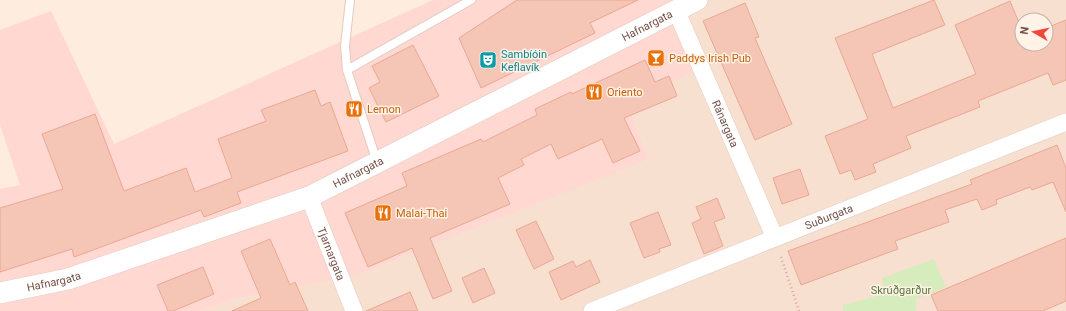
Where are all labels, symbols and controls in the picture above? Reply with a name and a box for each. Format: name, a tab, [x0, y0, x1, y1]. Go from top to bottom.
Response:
street label: Hafnargata	[620, 8, 675, 44]
north arrow	[1014, 12, 1054, 52]
text: N	[1018, 25, 1032, 35]
place label: Sambíóin Keflavík	[501, 48, 547, 74]
bar icon: Paddys Irish Pub	[646, 48, 666, 68]
theatre icon: Sambíóin Keflavík	[478, 50, 498, 70]
place label: Paddys Irish Pub	[669, 52, 751, 65]
restaurant icon: Oriento	[584, 82, 604, 102]
place label: Oriento	[607, 86, 643, 99]
street label: Ránargata	[709, 98, 741, 150]
restaurant icon: Lemon	[344, 99, 364, 119]
place label: Lemon	[367, 103, 401, 116]
street label: Hafnargata	[331, 154, 386, 191]
street label: Suðurgata	[803, 202, 855, 232]
restaurant icon: Malai-Thai	[373, 203, 393, 223]
place label: Malai-Thai	[396, 207, 447, 220]
street label: Tjarnargata	[315, 225, 347, 283]
street label: Hafnargata	[26, 269, 83, 294]
park label: Skrúðgarður	[871, 284, 932, 297]

